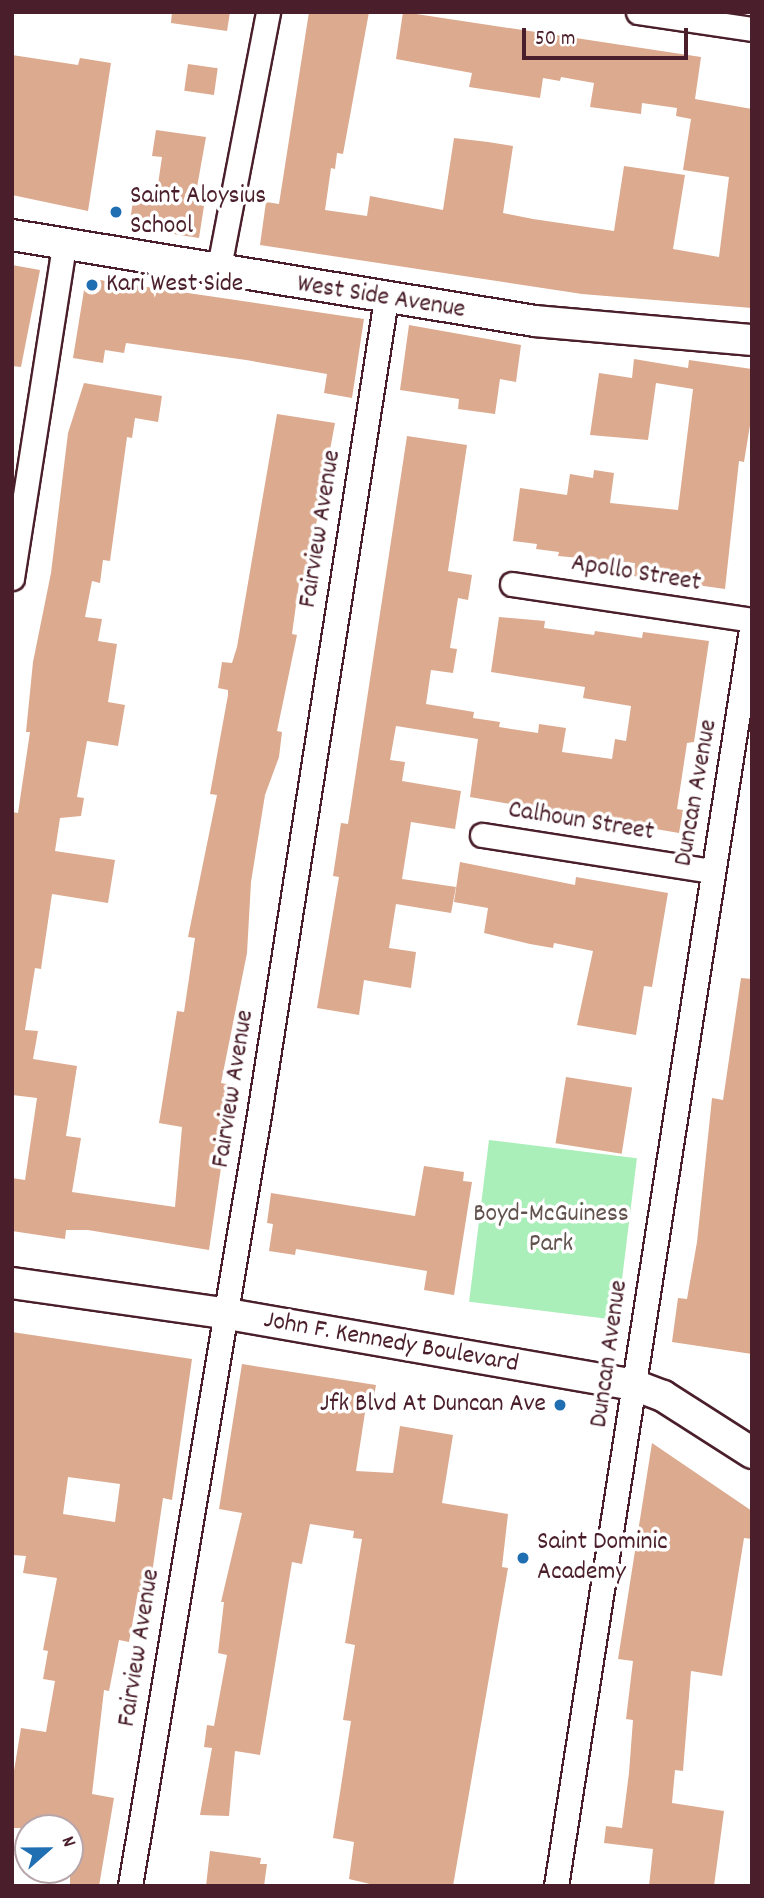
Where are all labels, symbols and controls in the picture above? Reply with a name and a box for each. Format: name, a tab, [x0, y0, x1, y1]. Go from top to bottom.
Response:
scale bar	[526, 14, 692, 58]
text: 50 m	[535, 25, 575, 55]
place label: Saint Aloysius School	[130, 181, 266, 242]
marker: Saint Aloysius School	[108, 204, 124, 220]
place label: Kari West Side	[106, 269, 243, 301]
street label: West Side Avenue	[295, 269, 467, 327]
marker: Kari West Side	[84, 277, 100, 293]
street label: Fairview Avenue	[293, 448, 349, 610]
street label: Apollo Street	[569, 548, 703, 600]
street label: Duncan Avenue	[669, 717, 725, 869]
street label: Calhoun Street	[506, 795, 656, 849]
street label: Fairview Avenue	[206, 1008, 262, 1170]
park label: Boyd-McGuiness Park	[473, 1199, 629, 1260]
street label: Duncan Avenue	[584, 1278, 636, 1430]
street label: John F. Kennedy Boulevard	[261, 1305, 521, 1381]
place label: Jfk Blvd At Duncan Ave	[320, 1389, 546, 1421]
marker: Jfk Blvd At Duncan Ave	[552, 1397, 568, 1413]
place label: Saint Dominic Academy	[537, 1527, 668, 1588]
marker: Saint Dominic Academy	[515, 1550, 531, 1566]
street label: Fairview Avenue	[112, 1567, 168, 1729]
north arrow	[14, 1814, 84, 1884]
text: N	[53, 1833, 81, 1851]

